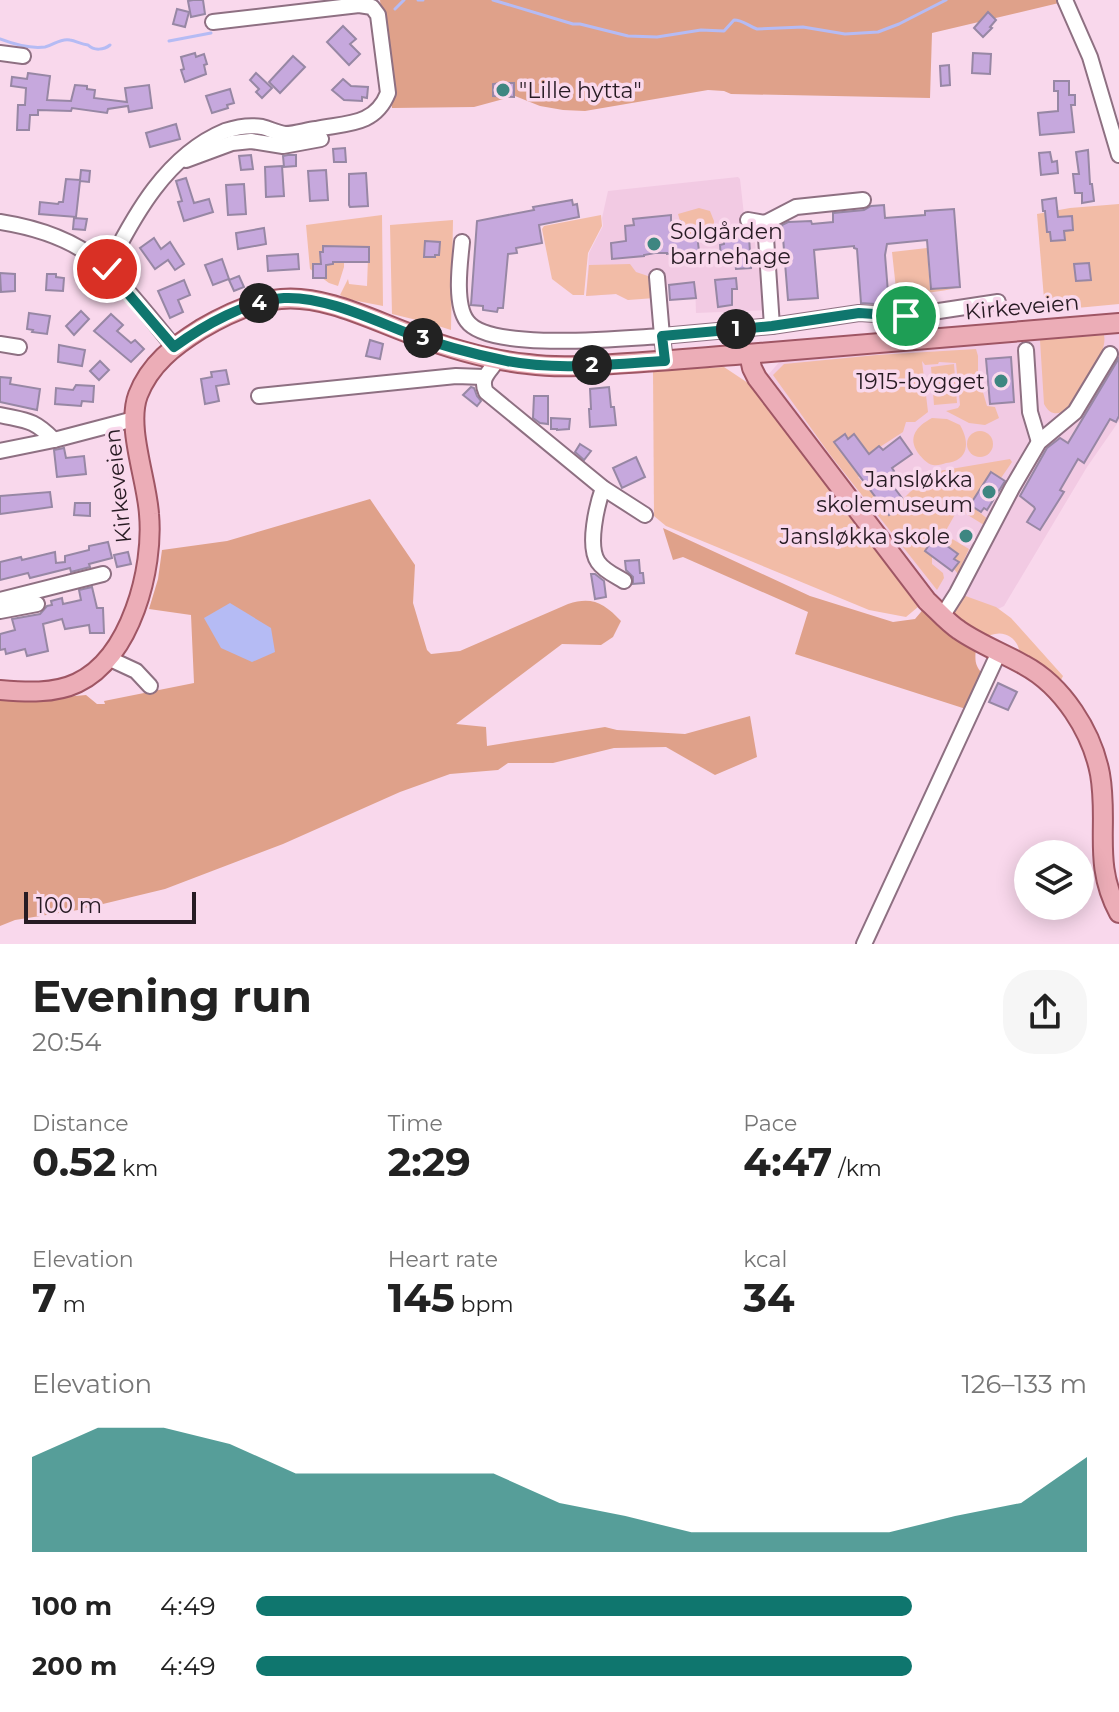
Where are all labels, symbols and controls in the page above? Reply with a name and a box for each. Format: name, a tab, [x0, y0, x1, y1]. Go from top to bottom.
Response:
place label: "Lille hytta"	[519, 77, 642, 104]
marker: "Lille hytta"	[494, 81, 512, 99]
place label: Solgården barnehage	[670, 218, 791, 270]
pin	[73, 235, 141, 303]
marker: Solgården barnehage	[645, 235, 663, 253]
icon: check	[85, 247, 129, 291]
pin	[872, 282, 940, 350]
pin: 4	[239, 283, 279, 323]
text: 4	[251, 289, 267, 316]
street label: Kirkeveien	[964, 289, 1080, 325]
icon: arrive	[884, 294, 928, 338]
pin: 1	[716, 309, 756, 349]
text: 1	[732, 315, 740, 342]
pin: 3	[403, 318, 443, 358]
text: 3	[416, 324, 430, 351]
pin: 2	[572, 345, 612, 385]
text: 2	[586, 351, 598, 378]
place label: 1915-bygget	[856, 368, 985, 395]
marker: 1915-bygget	[992, 372, 1010, 390]
street label: Kirkeveien	[99, 427, 137, 545]
place label: Jansløkka skolemuseum	[816, 466, 973, 518]
marker: Jansløkka skolemuseum	[980, 483, 998, 501]
place label: Jansløkka skole	[778, 523, 950, 550]
marker: Jansløkka skole	[957, 527, 975, 545]
map controls	[1014, 840, 1094, 920]
button: layers	[1014, 840, 1094, 920]
scale bar	[24, 888, 196, 924]
text: 100 m	[36, 892, 102, 919]
text: Evening run	[32, 969, 312, 1023]
button: share	[1003, 970, 1087, 1054]
text: 20:54	[32, 1026, 101, 1058]
text: Distance	[32, 1110, 129, 1137]
text: Time	[388, 1110, 443, 1137]
text: Pace	[743, 1110, 797, 1137]
text: 0.52	[32, 1137, 116, 1186]
text: 2:29	[388, 1137, 471, 1186]
text: 4:47	[743, 1137, 832, 1186]
text: km	[116, 1155, 158, 1182]
text: /km	[832, 1155, 882, 1182]
text: Elevation	[32, 1246, 134, 1273]
text: Heart rate	[388, 1246, 498, 1273]
text: kcal	[743, 1246, 787, 1273]
text: 7	[32, 1273, 57, 1322]
text: 145	[388, 1273, 455, 1322]
text: 34	[743, 1273, 795, 1322]
text: m	[57, 1291, 86, 1318]
text: bpm	[455, 1291, 514, 1318]
text: Elevation	[32, 1368, 152, 1400]
text: 126–133 m	[961, 1368, 1087, 1400]
text: 100 m	[32, 1590, 112, 1622]
text: 4:49	[160, 1590, 216, 1622]
text: 200 m	[32, 1650, 117, 1682]
text: 4:49	[160, 1650, 216, 1682]

